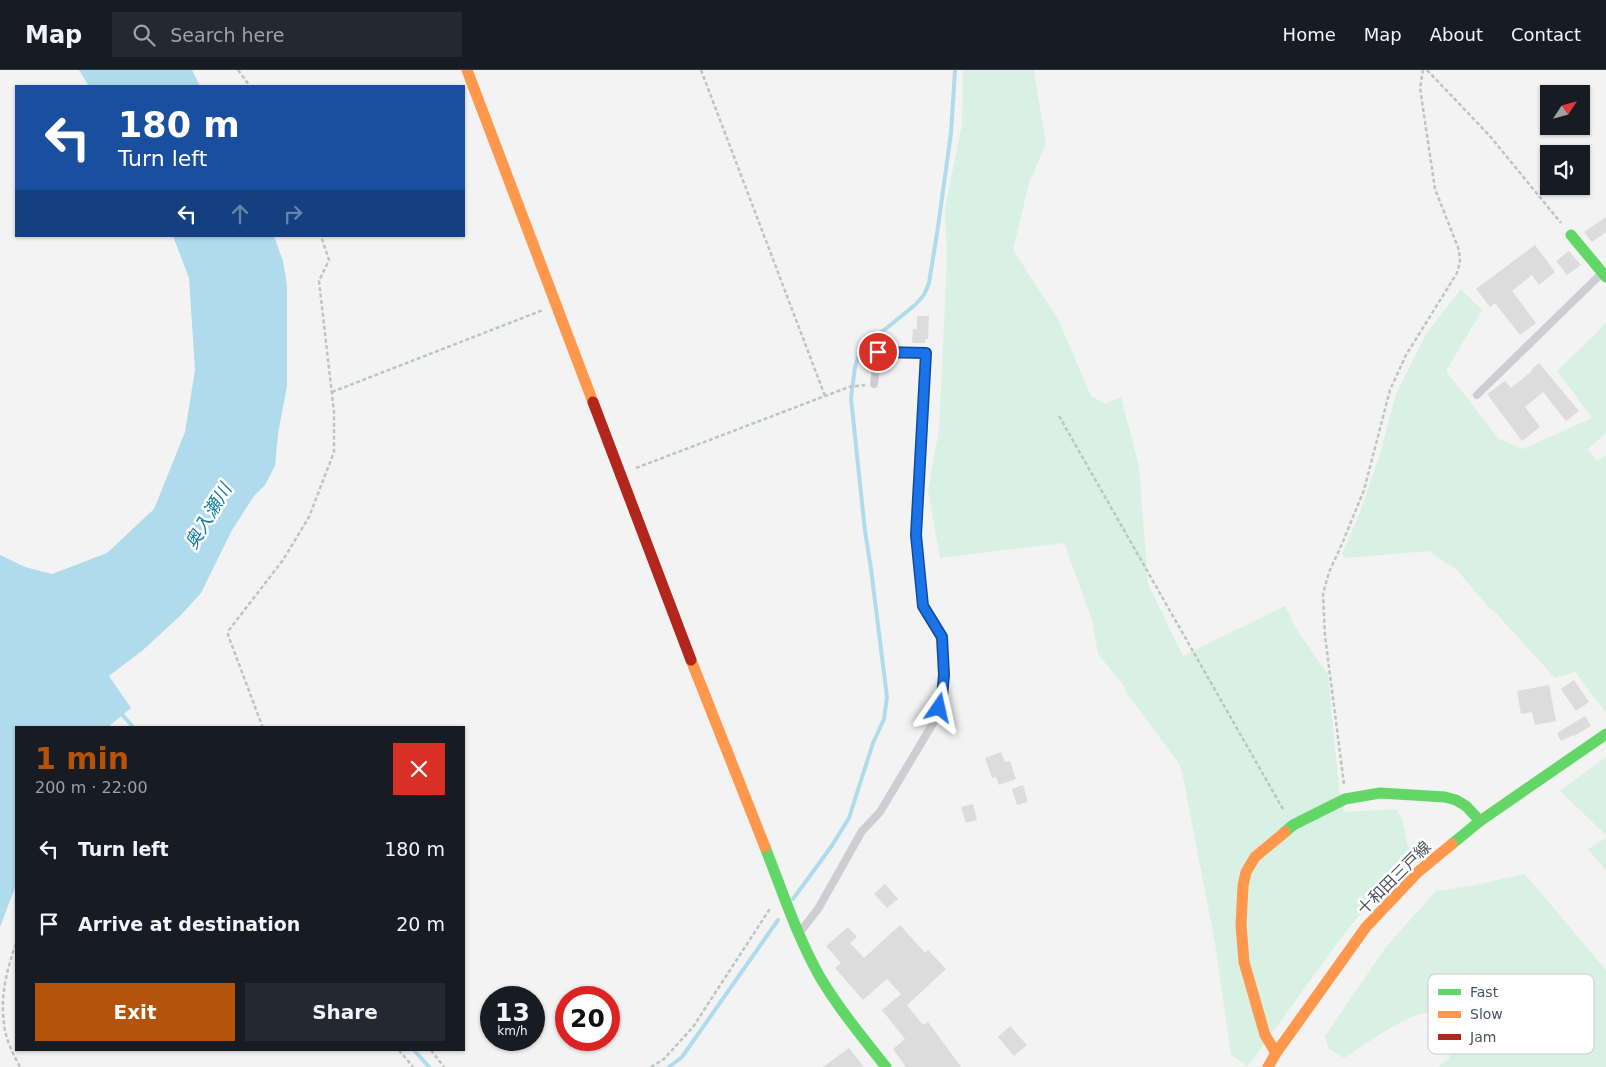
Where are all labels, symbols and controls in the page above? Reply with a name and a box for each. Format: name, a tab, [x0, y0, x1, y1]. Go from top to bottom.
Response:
search box	[112, 12, 462, 57]
text: Map	[25, 21, 82, 49]
icon: search	[130, 21, 158, 49]
text: Search here	[170, 24, 284, 46]
text: Home	[1283, 24, 1336, 45]
text: Map	[1364, 24, 1402, 45]
text: About	[1430, 24, 1483, 45]
text: Contact	[1511, 24, 1581, 45]
north arrow	[1540, 85, 1590, 135]
map controls	[1540, 85, 1590, 195]
icon: left	[35, 105, 100, 170]
text: 180 m	[118, 105, 240, 145]
button: sound	[1540, 145, 1590, 195]
text: Turn left	[118, 146, 207, 171]
icon: left	[173, 200, 201, 228]
icon: ahead	[226, 200, 254, 228]
icon: right	[279, 200, 307, 228]
pin	[857, 331, 899, 373]
icon: arrive	[864, 338, 892, 366]
water label: 奥入瀬川	[180, 478, 237, 552]
position arrow	[912, 681, 964, 733]
text: 1 min	[35, 741, 129, 776]
button: close	[393, 743, 445, 795]
text: 200 m · 22:00	[35, 778, 148, 797]
icon: left	[35, 835, 63, 863]
street label: 十和田三戸線	[1353, 837, 1435, 919]
text: Turn left	[78, 838, 169, 860]
text: 180 m	[384, 838, 445, 860]
icon: arrive	[35, 910, 63, 938]
text: Arrive at destination	[78, 913, 300, 935]
text: 20 m	[396, 913, 445, 935]
legend	[1428, 974, 1594, 1054]
button: Exit	[35, 983, 235, 1041]
button: Share	[245, 983, 445, 1041]
text: Fast	[1470, 984, 1499, 1000]
speed limit sign: 20	[555, 986, 620, 1051]
text: 13	[495, 998, 530, 1027]
text: Slow	[1470, 1006, 1503, 1022]
text: km/h	[497, 1024, 528, 1038]
text: Jam	[1469, 1029, 1496, 1045]

